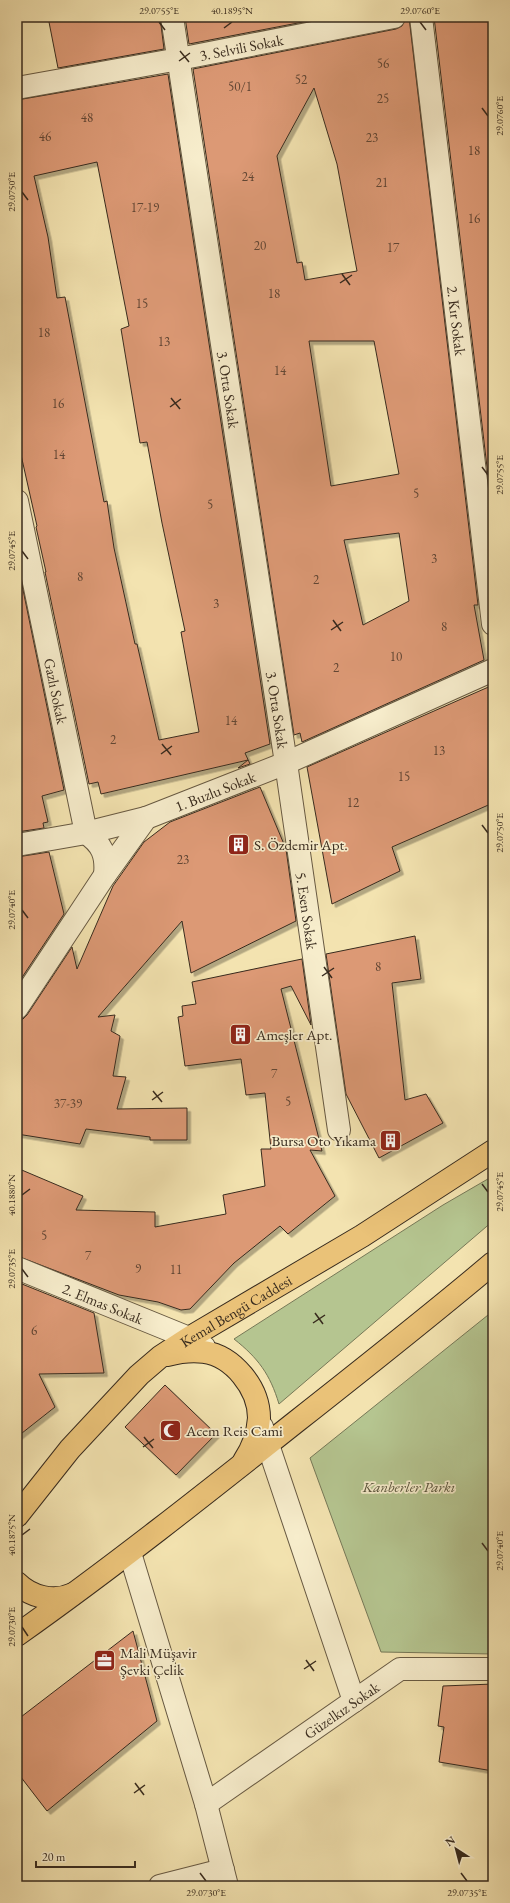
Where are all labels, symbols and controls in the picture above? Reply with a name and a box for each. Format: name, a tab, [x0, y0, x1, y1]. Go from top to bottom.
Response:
text: 29.0755°E	[139, 4, 179, 17]
text: 40.1895°N	[211, 4, 253, 17]
text: 29.0760°E	[400, 4, 440, 17]
street label: 3. Selvili Sokak	[198, 29, 286, 64]
house number: 56	[377, 55, 389, 72]
house number: 52	[295, 71, 308, 88]
house number: 50/1	[228, 78, 252, 95]
house number: 25	[377, 90, 389, 107]
text: 29.0760°E	[493, 96, 506, 136]
house number: 48	[81, 109, 93, 126]
house number: 46	[39, 128, 51, 145]
house number: 23	[366, 129, 378, 146]
house number: 18	[468, 142, 480, 159]
house number: 24	[242, 168, 255, 185]
text: 29.0750°E	[5, 172, 18, 212]
house number: 21	[376, 174, 388, 191]
house number: 17-19	[131, 199, 160, 216]
house number: 16	[468, 210, 480, 227]
house number: 20	[254, 237, 266, 254]
house number: 17	[387, 239, 400, 256]
house number: 18	[268, 285, 280, 302]
street label: 2. Kır Sokak	[443, 285, 471, 358]
house number: 15	[136, 295, 148, 312]
house number: 18	[38, 324, 50, 341]
house number: 13	[158, 333, 170, 350]
street label: 3. Orta Sokak	[214, 350, 244, 431]
house number: 14	[274, 362, 287, 379]
house number: 16	[52, 395, 64, 412]
house number: 14	[53, 446, 66, 463]
text: 29.0755°E	[493, 455, 506, 495]
house number: 5	[413, 485, 419, 502]
house number: 5	[207, 496, 213, 513]
text: 29.0745°E	[5, 531, 18, 571]
house number: 3	[431, 550, 437, 567]
house number: 8	[77, 568, 83, 585]
house number: 2	[313, 571, 320, 588]
house number: 3	[213, 595, 219, 612]
house number: 8	[441, 618, 447, 635]
house number: 10	[390, 648, 402, 665]
street label: Gazlı Sokak	[40, 656, 73, 727]
house number: 2	[333, 659, 340, 676]
street label: 3. Orta Sokak	[263, 670, 293, 751]
house number: 14	[225, 712, 238, 729]
house number: 2	[110, 731, 117, 748]
house number: 13	[433, 742, 445, 759]
street label: 1. Buzlu Sokak	[172, 766, 259, 815]
house number: 15	[398, 768, 410, 785]
house number: 12	[347, 794, 360, 811]
text: 29.0750°E	[493, 813, 506, 853]
building icon: S. Özdemir Apt.	[225, 831, 251, 857]
place label: S. Özdemir Apt.	[254, 835, 348, 854]
house number: 23	[177, 851, 189, 868]
street label: 5. Esen Sokak	[292, 871, 322, 952]
text: 29.0740°E	[5, 890, 18, 930]
house number: 8	[375, 958, 381, 975]
building icon: Ameşler Apt.	[227, 1021, 253, 1047]
place label: Ameşler Apt.	[255, 1025, 333, 1044]
house number: 7	[271, 1065, 278, 1082]
house number: 5	[285, 1093, 291, 1110]
house number: 37-39	[54, 1095, 83, 1112]
building icon: Bursa Oto Yıkama	[378, 1127, 404, 1153]
place label: Bursa Oto Yıkama	[271, 1131, 376, 1150]
text: 29.0745°E	[493, 1172, 506, 1212]
text: 40.1880°N	[5, 1174, 18, 1216]
house number: 5	[41, 1227, 47, 1244]
house number: 7	[85, 1247, 92, 1264]
text: 29.0735°E	[5, 1249, 18, 1289]
house number: 9	[135, 1260, 142, 1277]
house number: 11	[170, 1261, 182, 1278]
street label: Kemal Bengü Caddesi	[176, 1270, 295, 1351]
street label: 2. Elmas Sokak	[60, 1278, 147, 1328]
house number: 6	[31, 1322, 37, 1339]
mosque icon: Acem Reis Cami	[158, 1417, 184, 1443]
place label: Acem Reis Cami	[185, 1421, 283, 1440]
park label: Kanberler Parkı	[362, 1477, 455, 1496]
text: 40.1875°N	[5, 1514, 18, 1556]
text: 29.0740°E	[493, 1531, 506, 1571]
text: 29.0730°E	[5, 1607, 18, 1647]
place label: Mali Müşavir Şevki Çelik	[120, 1643, 197, 1679]
office icon: Mali Müşavir Şevki Çelik	[92, 1648, 118, 1674]
street label: Güzelkız Sokak	[300, 1676, 384, 1743]
north arrow	[436, 1829, 476, 1869]
text: N	[442, 1833, 458, 1849]
scale bar	[36, 1843, 135, 1869]
text: 20 m	[42, 1849, 66, 1865]
text: 29.0730°E	[186, 1886, 226, 1899]
text: 29.0735°E	[447, 1886, 487, 1899]

